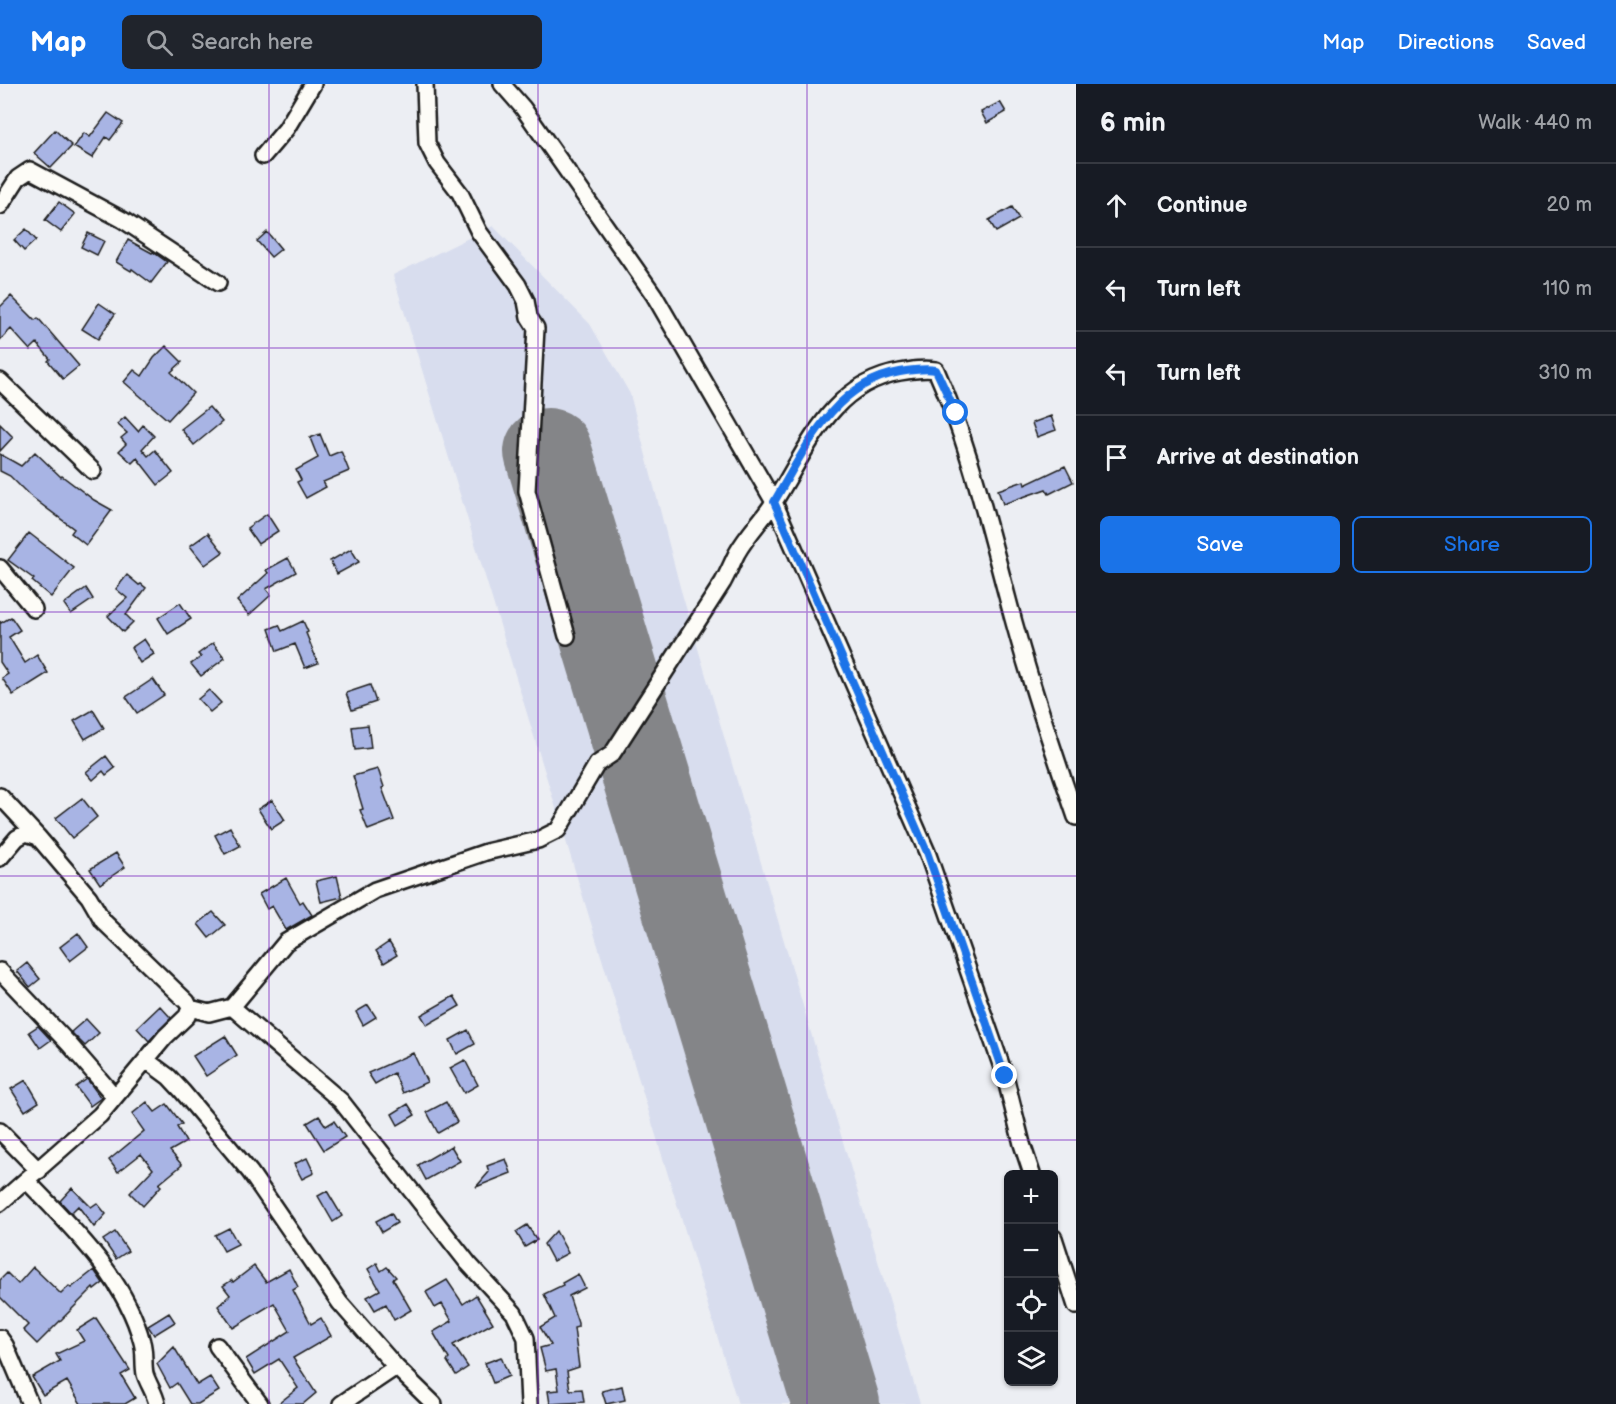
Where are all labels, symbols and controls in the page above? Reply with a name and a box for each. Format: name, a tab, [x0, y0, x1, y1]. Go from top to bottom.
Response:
search box	[122, 15, 542, 69]
text: Map	[30, 26, 86, 59]
icon: search	[143, 26, 176, 59]
text: Search here	[191, 29, 313, 56]
text: Map	[1322, 30, 1365, 55]
text: Directions	[1398, 30, 1494, 55]
text: Saved	[1527, 30, 1586, 55]
text: 6 min	[1100, 108, 1166, 139]
text: Walk · 440 m	[1478, 111, 1592, 135]
icon: ahead	[1100, 189, 1133, 222]
text: Continue	[1157, 192, 1247, 219]
text: 20 m	[1547, 193, 1592, 217]
icon: left	[1100, 273, 1133, 306]
text: Turn left	[1157, 276, 1241, 303]
text: 110 m	[1543, 277, 1592, 301]
icon: left	[1100, 357, 1133, 390]
text: Turn left	[1157, 360, 1241, 387]
text: 310 m	[1538, 361, 1592, 385]
route start	[942, 399, 968, 425]
icon: arrive	[1100, 441, 1133, 474]
text: Arrive at destination	[1157, 444, 1359, 471]
button: Save	[1100, 516, 1340, 573]
button: Share	[1352, 516, 1592, 573]
route end	[991, 1062, 1017, 1088]
map controls	[1004, 1170, 1058, 1386]
button: +	[1004, 1170, 1058, 1224]
button: −	[1004, 1224, 1058, 1278]
button: locate	[1004, 1278, 1058, 1332]
button: layers	[1004, 1332, 1058, 1386]

